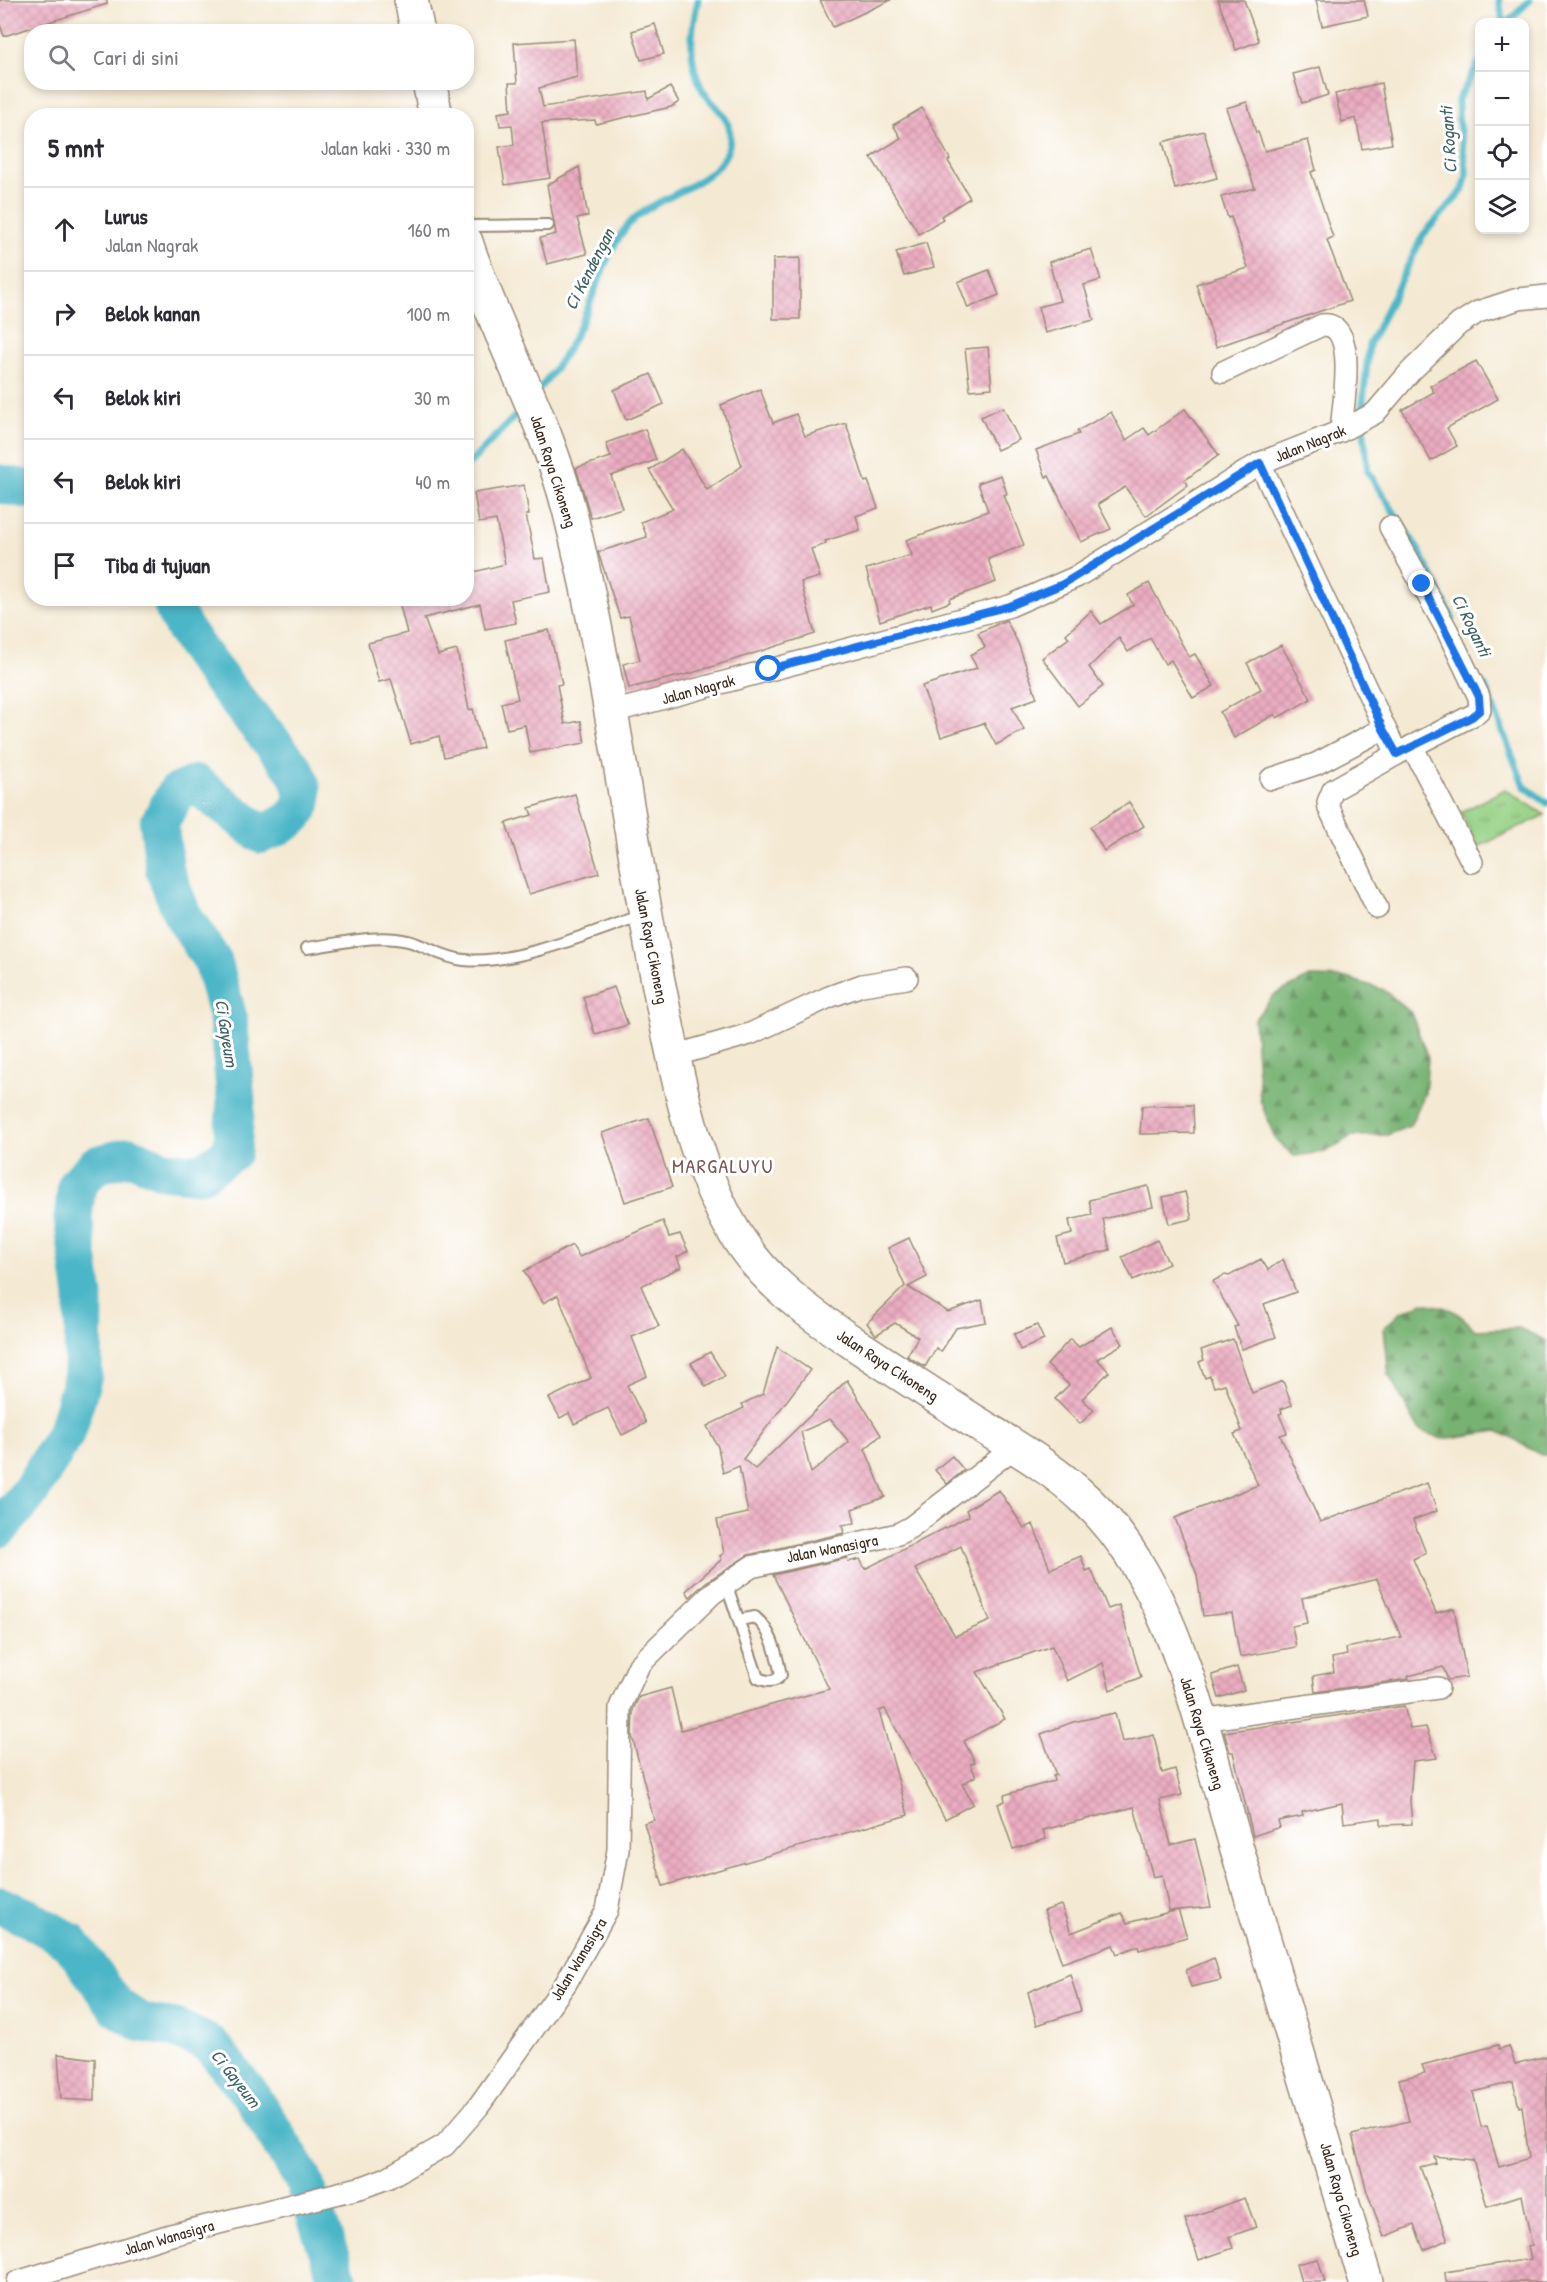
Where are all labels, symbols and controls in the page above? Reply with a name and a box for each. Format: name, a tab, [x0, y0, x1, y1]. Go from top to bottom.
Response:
map controls	[1475, 18, 1529, 234]
button: +	[1475, 18, 1529, 72]
search box	[24, 24, 474, 90]
icon: search	[45, 41, 78, 74]
text: Cari di sini	[93, 42, 179, 72]
button: −	[1475, 72, 1529, 126]
water label: Ci Roganti	[1433, 104, 1463, 174]
button: locate	[1475, 126, 1529, 180]
text: 5 mnt	[48, 130, 103, 165]
text: Jalan kaki · 330 m	[321, 134, 450, 161]
button: layers	[1475, 180, 1529, 234]
text: Lurus	[105, 201, 148, 231]
icon: ahead	[48, 213, 81, 246]
text: 160 m	[408, 216, 450, 243]
water label: Ci Kendengan	[558, 222, 621, 314]
text: Jalan Nagrak	[105, 231, 198, 258]
icon: right	[48, 297, 81, 330]
text: Belok kanan	[105, 298, 200, 328]
text: 100 m	[407, 300, 450, 327]
icon: left	[48, 381, 81, 414]
text: Belok kiri	[105, 382, 181, 412]
text: 30 m	[414, 384, 450, 411]
street label: Jalan Raya Cikoneng	[525, 412, 583, 530]
street label: Jalan Nagrak	[1271, 419, 1349, 467]
icon: left	[48, 465, 81, 498]
text: Belok kiri	[105, 466, 181, 496]
text: 40 m	[415, 468, 450, 495]
icon: arrive	[48, 549, 81, 582]
text: Tiba di tujuan	[105, 550, 210, 580]
route end	[1408, 570, 1434, 596]
water label: Ci Roganti	[1446, 589, 1499, 662]
route start	[755, 655, 781, 681]
street label: Jalan Nagrak	[659, 669, 737, 709]
street label: Jalan Raya Cikoneng	[630, 886, 674, 1006]
water label: Ci Gayeum	[209, 997, 245, 1069]
district label: MARGALUYU	[672, 1152, 774, 1179]
street label: Jalan Raya Cikoneng	[833, 1324, 943, 1406]
street label: Jalan Wanasigra	[784, 1528, 880, 1568]
street label: Jalan Raya Cikoneng	[1175, 1674, 1231, 1792]
street label: Jalan Wanasigra	[545, 1914, 611, 2004]
water label: Ci Gayeum	[205, 2044, 267, 2113]
street label: Jalan Raya Cikoneng	[1315, 2140, 1369, 2258]
street label: Jalan Wanasigra	[121, 2214, 217, 2260]

